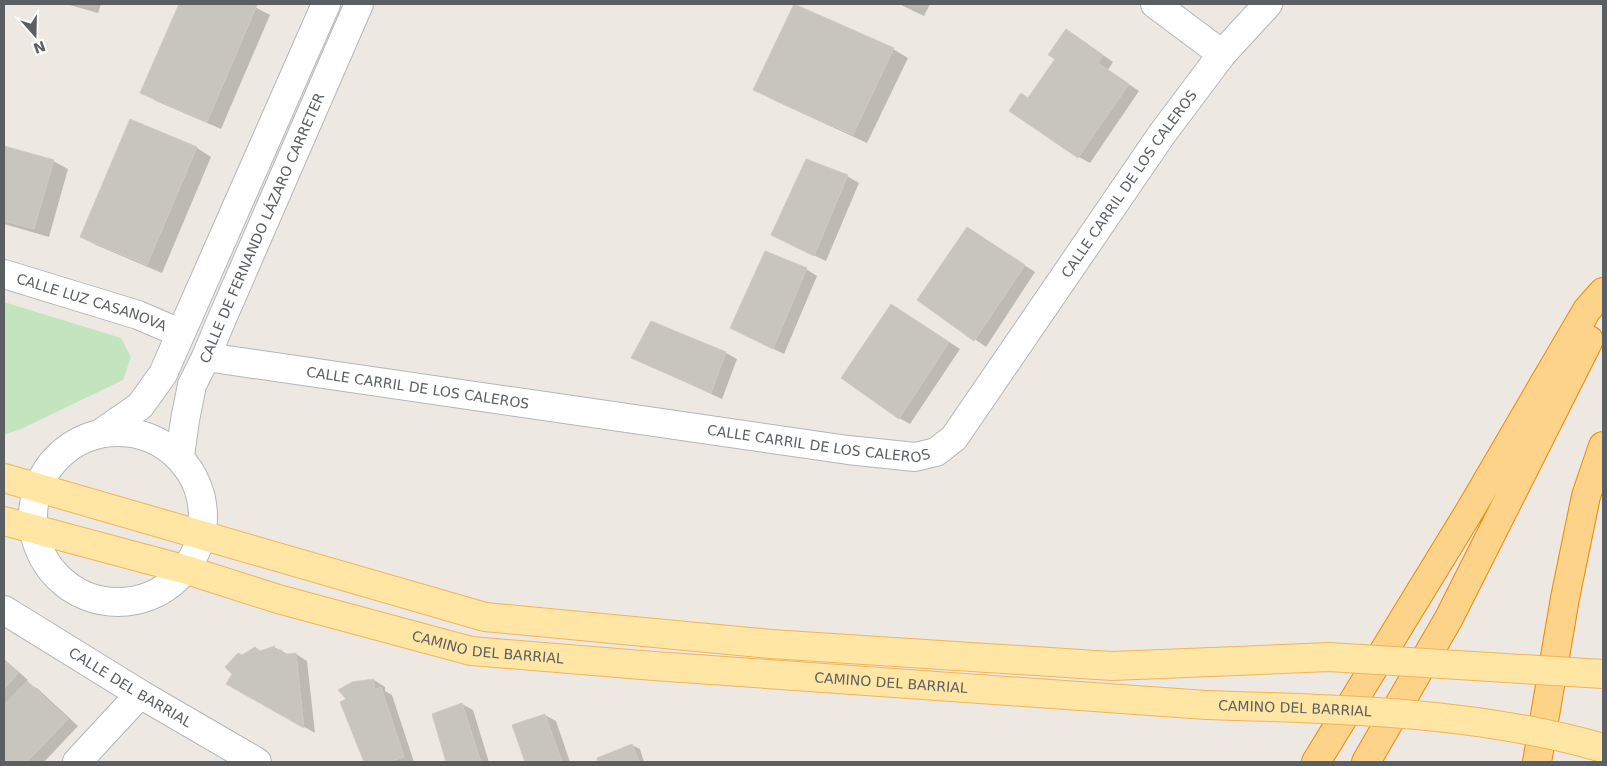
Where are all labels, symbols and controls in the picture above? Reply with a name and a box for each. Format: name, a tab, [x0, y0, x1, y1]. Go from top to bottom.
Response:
north arrow	[10, 10, 60, 60]
text: N	[31, 38, 48, 57]
street label: CALLE CARRIL DE LOS CALEROS	[1058, 87, 1200, 281]
street label: CALLE DE FERNANDO LÁZARO CARRETER	[196, 90, 327, 366]
street label: CALLE LUZ CASANOVA	[15, 270, 169, 335]
street label: CALLE CARRIL DE LOS CALEROS	[305, 364, 530, 412]
street label: CALLE CARRIL DE LOS CALEROS	[706, 422, 932, 466]
street label: CAMINO DEL BARRIAL	[410, 627, 565, 667]
street label: CALLE DEL BARRIAL	[66, 644, 195, 730]
street label: CAMINO DEL BARRIAL	[814, 669, 968, 696]
street label: CAMINO DEL BARRIAL	[1218, 697, 1372, 720]

